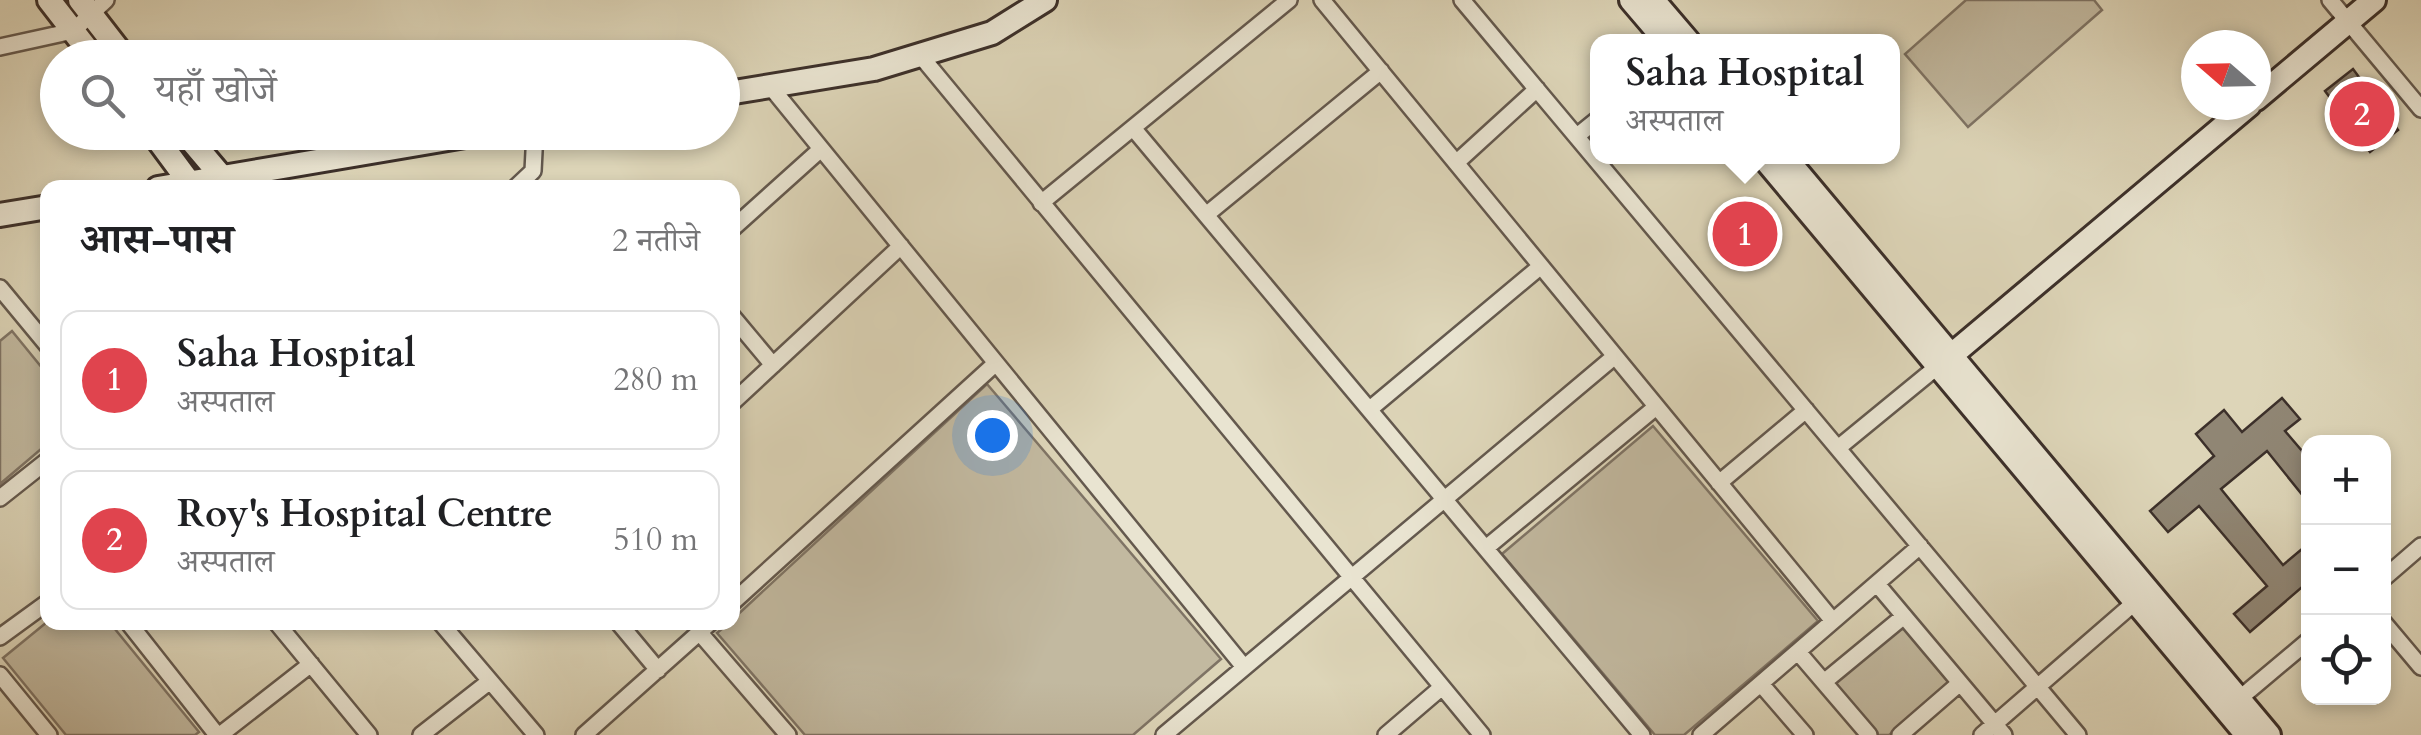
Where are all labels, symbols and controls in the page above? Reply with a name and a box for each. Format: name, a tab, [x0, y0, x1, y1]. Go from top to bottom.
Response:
north arrow	[2181, 30, 2271, 120]
popup	[1590, 34, 1900, 164]
search box	[40, 40, 740, 150]
text: Saha Hospital	[1626, 47, 1864, 99]
text: यहाँ खोजें	[155, 64, 276, 116]
icon: search	[75, 68, 130, 123]
pin: 2	[2330, 76, 2394, 152]
text: अस्पताल	[1626, 99, 1723, 143]
pin: 1	[1712, 196, 1778, 272]
text: आस-पास	[80, 211, 234, 268]
text: 2 नतीजे	[612, 219, 700, 263]
text: Saha Hospital	[177, 328, 416, 380]
text: 1	[106, 358, 123, 402]
text: 280 m	[613, 358, 698, 402]
text: अस्पताल	[177, 380, 274, 424]
your location	[967, 410, 1018, 461]
map controls	[2301, 435, 2391, 705]
button: +	[2301, 435, 2391, 525]
text: Roy's Hospital Centre	[177, 488, 553, 540]
text: 2	[106, 518, 123, 562]
text: 510 m	[613, 518, 698, 562]
button: −	[2301, 525, 2391, 615]
text: अस्पताल	[177, 540, 274, 584]
button: locate	[2301, 615, 2391, 705]

